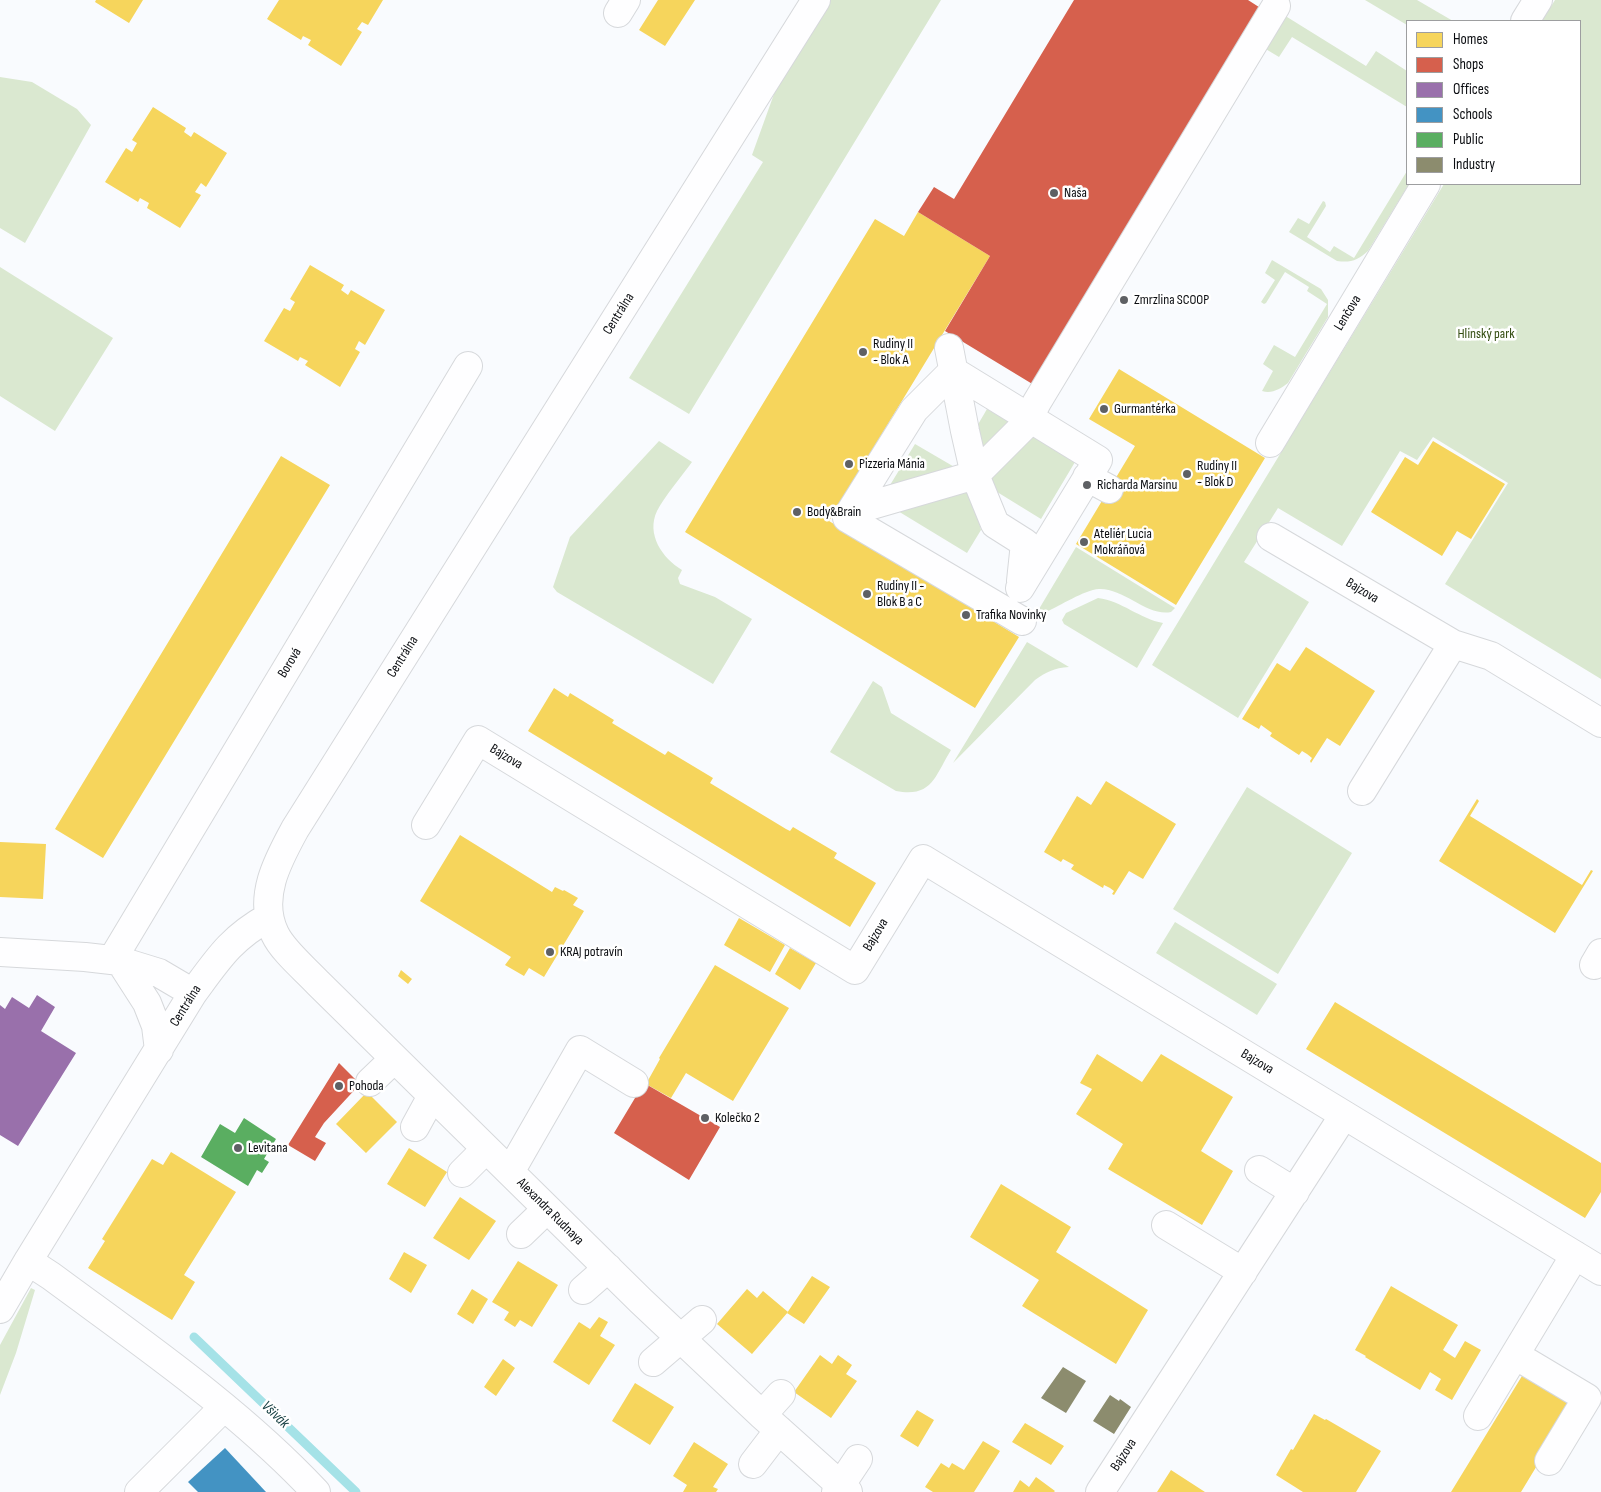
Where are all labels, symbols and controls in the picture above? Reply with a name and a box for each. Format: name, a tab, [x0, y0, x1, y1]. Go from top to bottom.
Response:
legend	[1406, 20, 1581, 185]
text: Homes	[1453, 30, 1488, 49]
text: Shops	[1453, 55, 1484, 74]
text: Offices	[1453, 80, 1489, 99]
text: Schools	[1453, 105, 1492, 124]
text: Public	[1453, 130, 1484, 149]
text: Industry	[1453, 155, 1495, 174]
place label: Naša	[1064, 185, 1087, 201]
marker: Naša	[1048, 187, 1060, 199]
street label: Centrálna	[600, 290, 638, 338]
place label: Zmrzlina SCOOP	[1134, 292, 1209, 308]
street label: Lenčova	[1331, 292, 1365, 334]
marker: Zmrzlina SCOOP	[1118, 294, 1130, 306]
park label: Hlinský park	[1457, 326, 1515, 342]
place label: Rudiny II - Blok A	[873, 336, 913, 368]
marker: Rudiny II - Blok A	[857, 346, 869, 358]
place label: Gurmantérka	[1114, 401, 1176, 417]
marker: Gurmantérka	[1098, 403, 1110, 415]
place label: Pizzeria Mánia	[859, 456, 925, 472]
marker: Pizzeria Mánia	[843, 458, 855, 470]
place label: Rudiny II - Blok D	[1197, 458, 1237, 491]
marker: Rudiny II - Blok D	[1181, 468, 1193, 480]
place label: Richarda Marsinu	[1097, 477, 1177, 493]
marker: Richarda Marsinu	[1081, 479, 1093, 491]
place label: Body&Brain	[807, 504, 861, 520]
marker: Body&Brain	[791, 506, 803, 518]
place label: Ateliér Lucia Mokráňová	[1094, 526, 1152, 558]
marker: Ateliér Lucia Mokráňová	[1078, 536, 1090, 548]
street label: Bajzova	[1343, 575, 1381, 607]
place label: Rudiny II - Blok B a C	[877, 578, 924, 610]
marker: Rudiny II - Blok B a C	[861, 588, 873, 600]
place label: Trafika Novinky	[976, 607, 1047, 623]
marker: Trafika Novinky	[960, 609, 972, 621]
street label: Centrálna	[384, 633, 422, 681]
street label: Borová	[275, 645, 305, 681]
street label: Bajzova	[487, 741, 525, 773]
street label: Bajzova	[860, 916, 892, 954]
place label: KRAJ potravín	[560, 944, 623, 960]
marker: KRAJ potravín	[544, 946, 556, 958]
street label: Centrálna	[167, 982, 205, 1030]
street label: Bajzova	[1238, 1046, 1276, 1078]
place label: Pohoda	[349, 1078, 384, 1094]
marker: Pohoda	[333, 1080, 345, 1092]
place label: Kolečko 2	[715, 1110, 760, 1126]
marker: Kolečko 2	[699, 1112, 711, 1124]
place label: Levitana	[248, 1140, 288, 1156]
marker: Levitana	[232, 1142, 244, 1154]
street label: Alexandra Rudnaya	[513, 1175, 587, 1249]
water label: Všivák	[257, 1398, 293, 1432]
street label: Bajzova	[1107, 1436, 1141, 1474]

